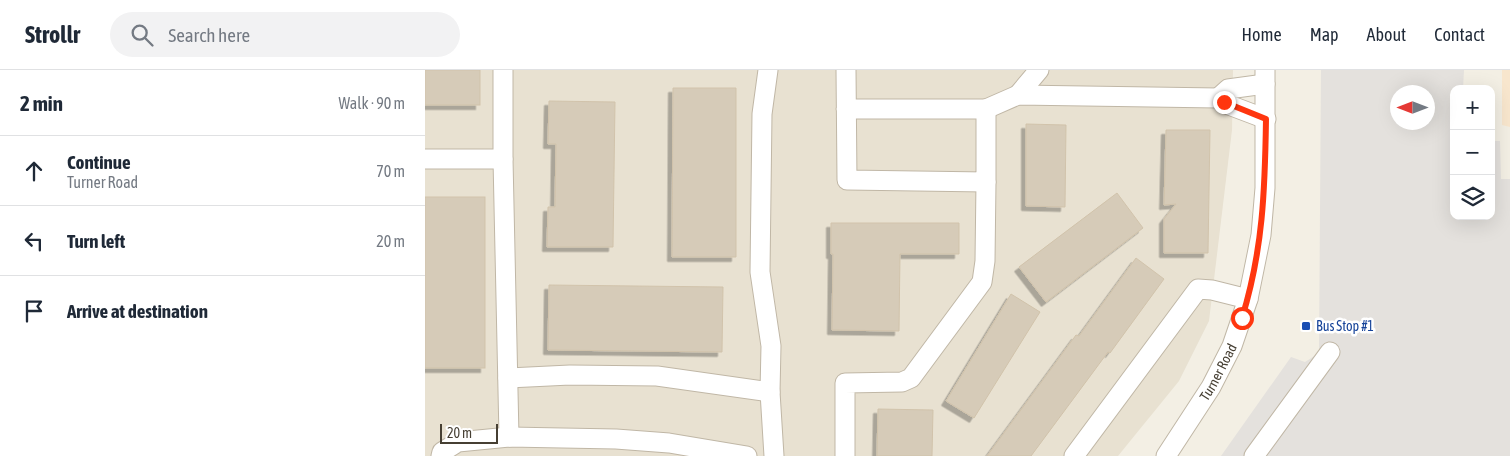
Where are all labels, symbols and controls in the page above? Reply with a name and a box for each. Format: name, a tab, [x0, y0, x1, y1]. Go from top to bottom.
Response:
search box	[110, 12, 460, 57]
text: Strollr	[25, 21, 80, 48]
icon: search	[128, 21, 156, 49]
text: Search here	[168, 24, 250, 46]
text: Home	[1242, 24, 1282, 45]
text: Map	[1310, 24, 1339, 45]
text: About	[1367, 24, 1406, 45]
text: Contact	[1434, 24, 1485, 45]
north arrow	[1390, 85, 1435, 130]
map controls	[1450, 85, 1495, 220]
button: +	[1450, 85, 1495, 130]
text: 2 min	[20, 91, 63, 115]
route end	[1213, 91, 1236, 114]
text: Walk · 90 m	[339, 94, 405, 112]
button: −	[1450, 130, 1495, 175]
text: Continue	[67, 151, 131, 173]
icon: ahead	[20, 157, 48, 185]
text: 70 m	[376, 162, 405, 180]
text: Turner Road	[67, 173, 138, 191]
button: layers	[1450, 175, 1495, 220]
icon: left	[20, 227, 48, 255]
text: Turn left	[67, 230, 125, 252]
text: 20 m	[376, 232, 405, 250]
icon: arrive	[20, 297, 48, 325]
text: Arrive at destination	[67, 300, 208, 322]
route start	[1231, 307, 1254, 330]
place label: Bus Stop #1	[1316, 318, 1374, 334]
marker: Bus Stop #1	[1300, 320, 1312, 332]
street label: Turner Road	[1196, 341, 1240, 404]
scale bar	[440, 421, 497, 444]
text: 20 m	[447, 425, 472, 441]

